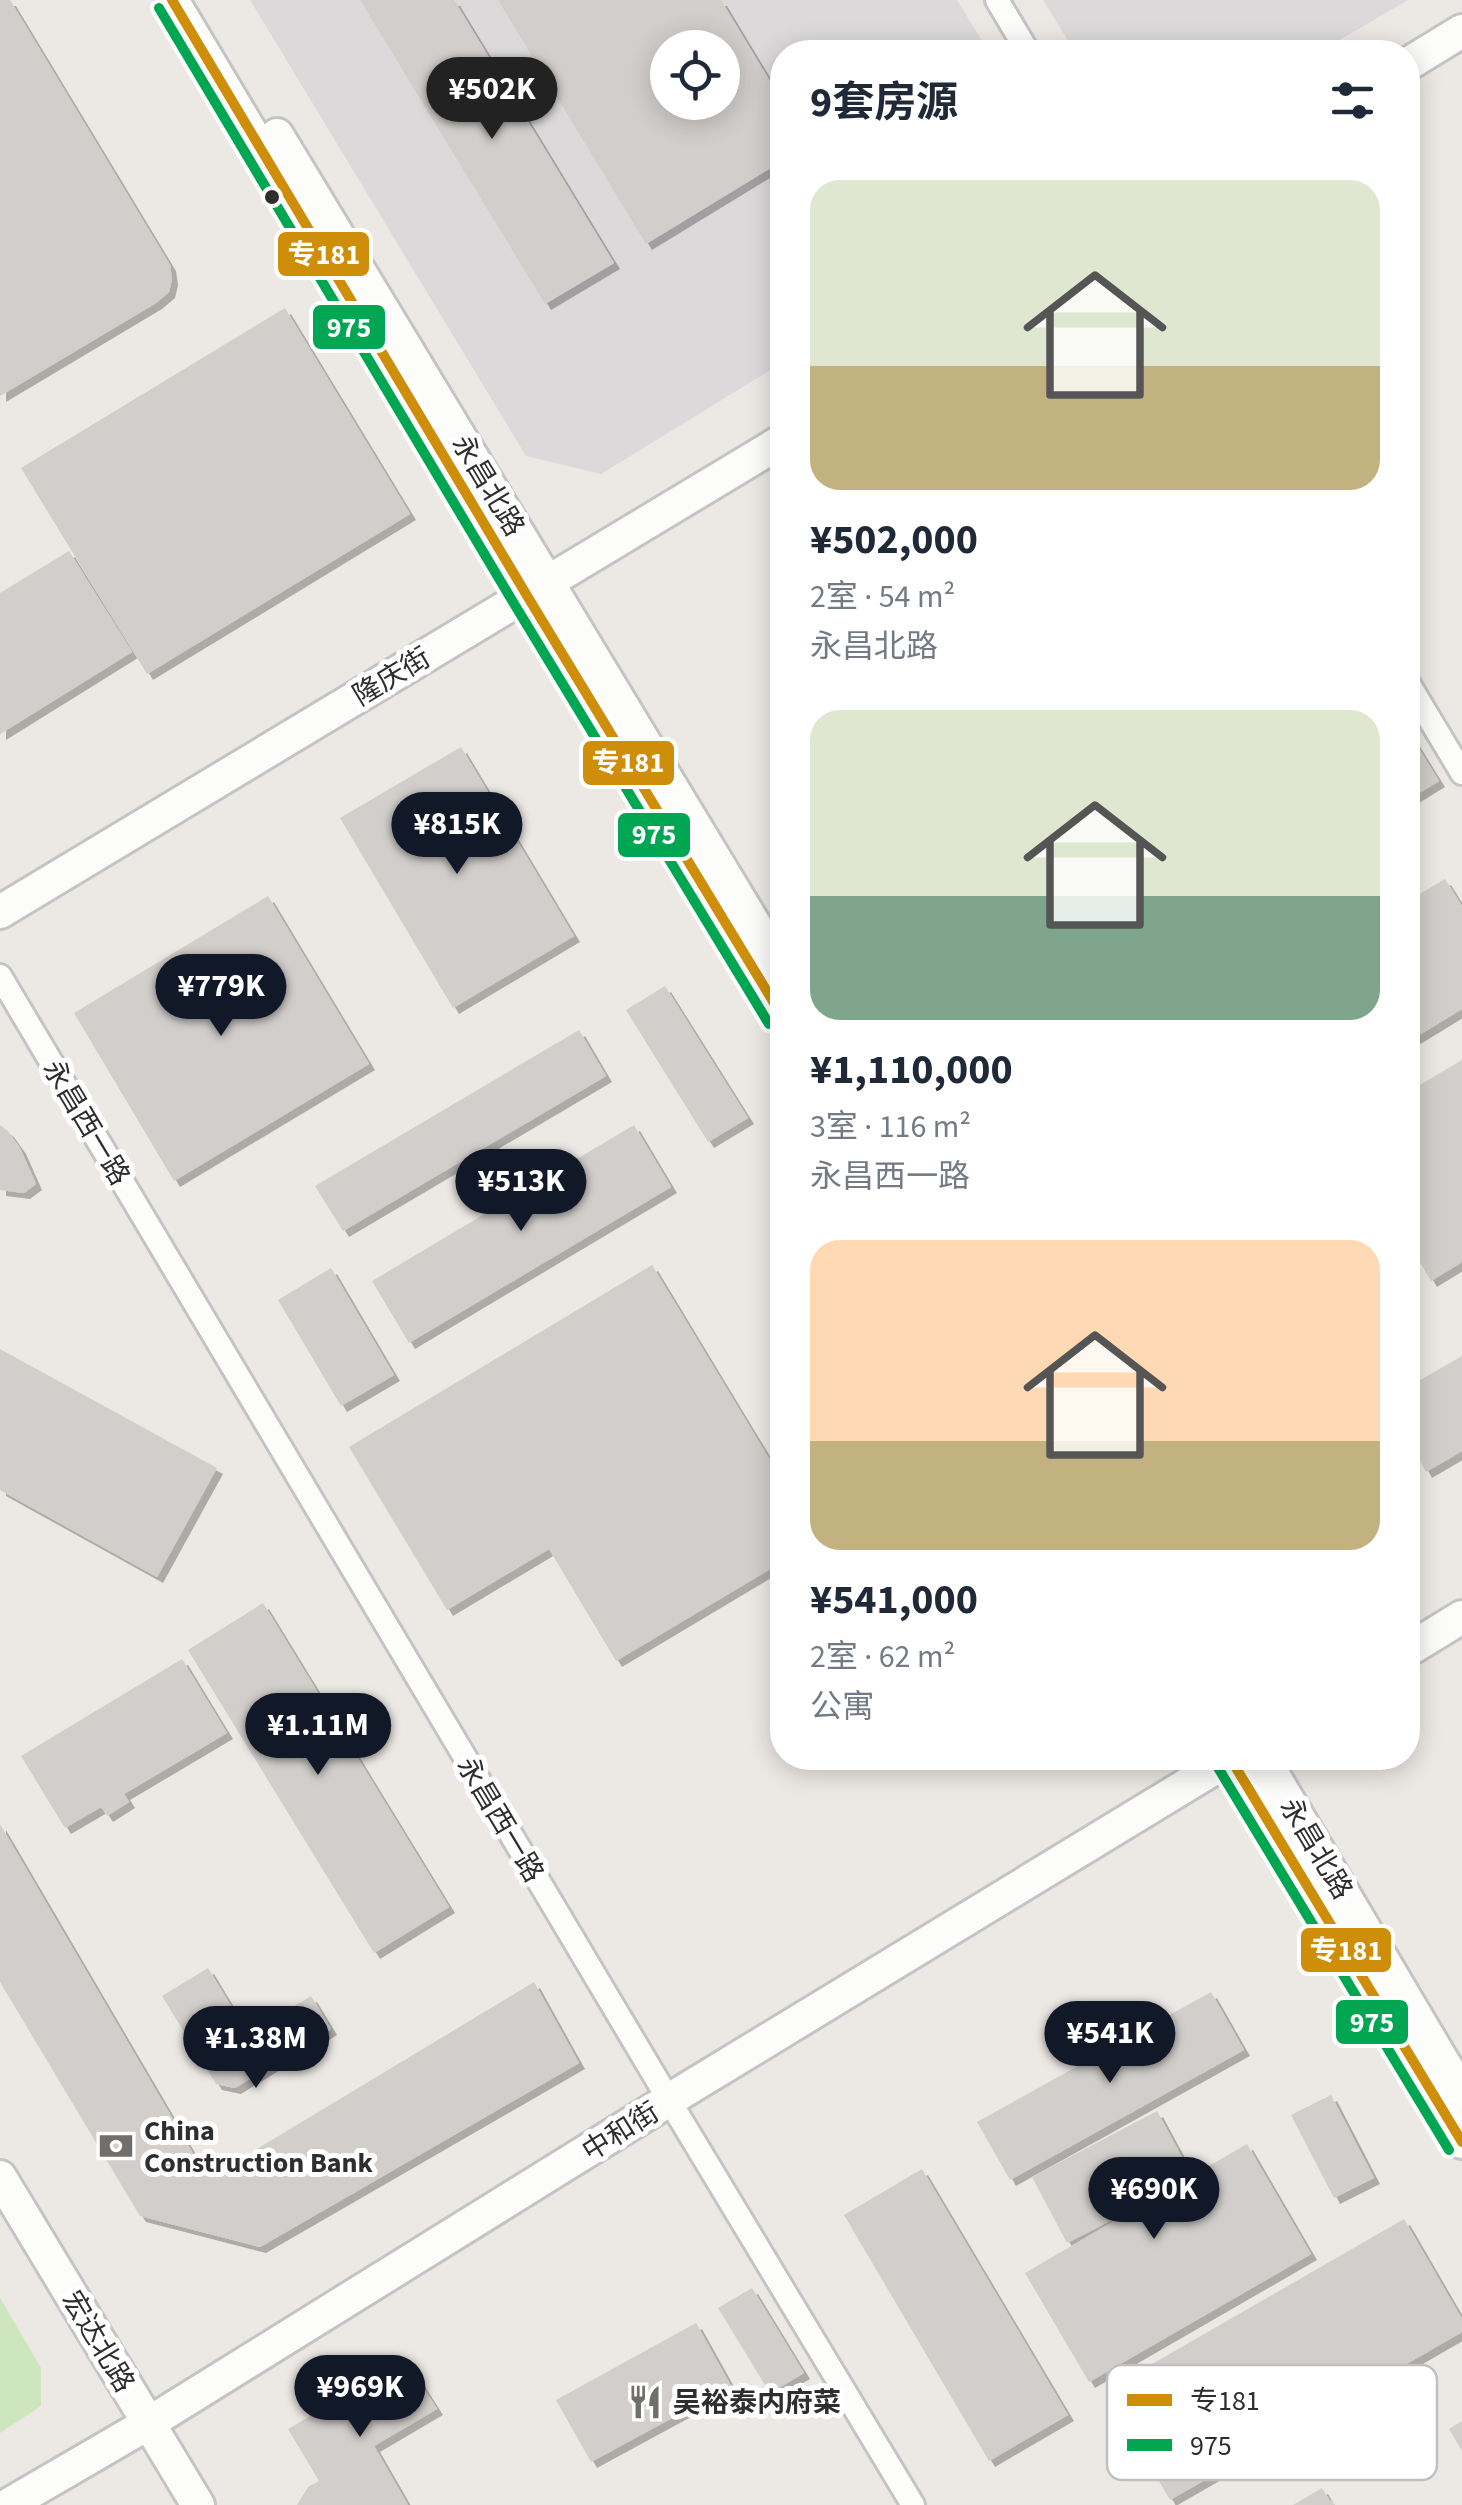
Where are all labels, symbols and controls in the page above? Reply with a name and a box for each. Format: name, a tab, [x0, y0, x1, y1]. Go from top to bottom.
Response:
map controls	[650, 30, 740, 120]
button: locate	[650, 30, 740, 120]
pin: ¥502K	[422, 57, 562, 142]
text: ¥502K	[448, 66, 536, 112]
text: 9套房源	[810, 73, 958, 133]
icon: filters	[1325, 73, 1380, 128]
unlabelled marker	[262, 187, 282, 207]
line badge: 专181	[276, 230, 371, 278]
text: 专181	[288, 235, 360, 275]
icon: home	[1005, 245, 1185, 425]
line badge: 975	[311, 303, 387, 351]
text: 975	[327, 308, 371, 348]
street label: 永昌北路	[442, 427, 534, 544]
text: ¥502,000	[810, 510, 978, 570]
text: 2室 · 54 m²	[810, 574, 955, 620]
text: 永昌北路	[810, 624, 938, 670]
street label: 隆庆街	[345, 638, 438, 716]
line badge: 专181	[581, 739, 676, 787]
text: 专181	[592, 743, 664, 783]
icon: home	[1005, 775, 1185, 955]
pin: ¥815K	[387, 792, 527, 877]
text: ¥815K	[413, 801, 501, 847]
line badge: 975	[616, 811, 692, 859]
text: 975	[632, 815, 676, 855]
pin: ¥779K	[151, 954, 291, 1039]
text: ¥779K	[177, 963, 265, 1009]
text: ¥1,110,000	[810, 1040, 1013, 1100]
street label: 永昌西一路	[33, 1052, 139, 1193]
text: 3室 · 116 m²	[810, 1104, 971, 1150]
pin: ¥513K	[451, 1149, 591, 1234]
text: 永昌西一路	[810, 1154, 970, 1200]
text: ¥513K	[477, 1158, 565, 1204]
icon: home	[1005, 1305, 1185, 1485]
text: ¥541,000	[810, 1570, 978, 1630]
text: 2室 · 62 m²	[810, 1634, 955, 1680]
text: 公寓	[810, 1684, 874, 1730]
pin: ¥1.11M	[237, 1693, 399, 1778]
text: ¥1.11M	[267, 1702, 369, 1748]
street label: 永昌西一路	[447, 1749, 553, 1890]
street label: 永昌北路	[1270, 1790, 1362, 1907]
line badge: 专181	[1299, 1926, 1393, 1974]
text: 专181	[1310, 1931, 1382, 1971]
line badge: 975	[1334, 1998, 1410, 2046]
pin: ¥541K	[1040, 2001, 1180, 2086]
text: 975	[1350, 2003, 1394, 2043]
pin: ¥1.38M	[175, 2006, 337, 2091]
text: ¥541K	[1066, 2010, 1154, 2056]
text: ¥1.38M	[205, 2015, 307, 2061]
street label: 中和街	[574, 2093, 667, 2171]
place label: China Construction Bank	[144, 2111, 374, 2183]
bank icon: China Construction Bank	[97, 2127, 135, 2165]
pin: ¥690K	[1084, 2157, 1224, 2242]
text: ¥690K	[1110, 2166, 1198, 2212]
street label: 宏达北路	[52, 2283, 144, 2400]
pin: ¥969K	[290, 2355, 430, 2440]
text: ¥969K	[316, 2364, 404, 2410]
legend	[1107, 2365, 1437, 2480]
text: 专181	[1190, 2381, 1260, 2421]
restaurant icon: 吴裕泰内府菜	[626, 2383, 664, 2421]
place label: 吴裕泰内府菜	[673, 2383, 841, 2423]
text: 975	[1190, 2426, 1232, 2466]

